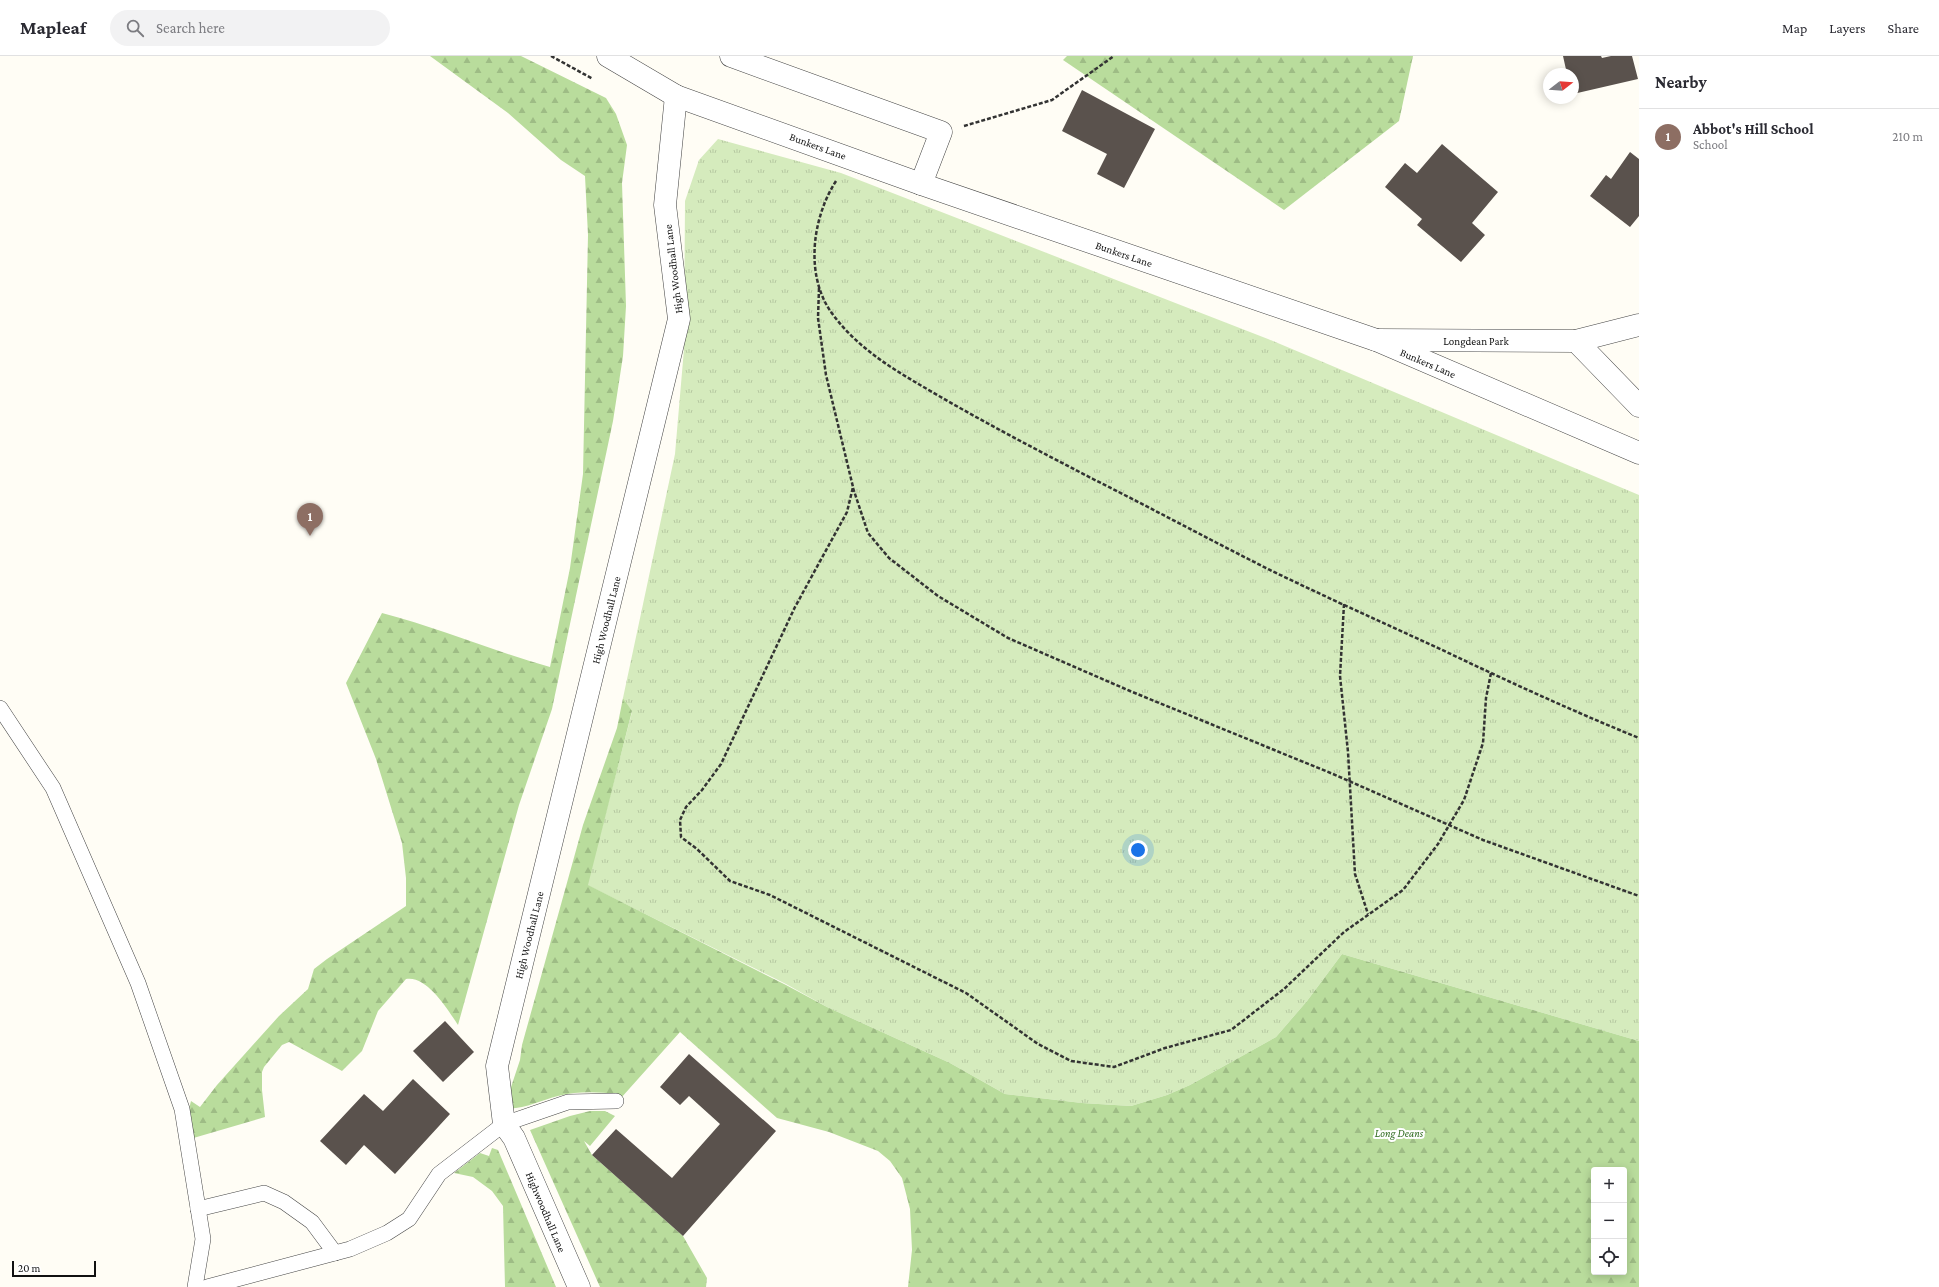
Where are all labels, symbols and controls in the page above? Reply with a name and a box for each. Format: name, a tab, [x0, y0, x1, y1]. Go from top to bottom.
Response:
search box	[110, 10, 390, 46]
text: Mapleaf	[20, 17, 86, 38]
icon: search	[124, 17, 146, 39]
text: Search here	[156, 20, 225, 36]
text: Map	[1782, 20, 1807, 36]
text: Layers	[1829, 20, 1866, 36]
text: Share	[1888, 20, 1919, 36]
north arrow	[1543, 68, 1579, 104]
text: Nearby	[1655, 73, 1707, 92]
text: Abbot's Hill School	[1693, 121, 1814, 137]
text: 1	[1666, 129, 1670, 144]
text: 210 m	[1892, 129, 1923, 144]
street label: Bunkers Lane	[788, 130, 848, 162]
text: School	[1693, 137, 1728, 152]
street label: High Woodhall Lane	[662, 223, 685, 314]
street label: Bunkers Lane	[1094, 239, 1154, 269]
street label: Longdean Park	[1443, 335, 1509, 348]
street label: Bunkers Lane	[1398, 346, 1458, 380]
pin: 1	[297, 503, 323, 536]
street label: High Woodhall Lane	[589, 575, 624, 665]
your location	[1128, 840, 1148, 860]
street label: High Woodhall Lane	[512, 890, 547, 980]
park label: Long Deans	[1375, 1127, 1424, 1140]
map controls	[1591, 1167, 1627, 1275]
button: +	[1591, 1167, 1627, 1203]
street label: Highwoodhall Lane	[523, 1170, 568, 1255]
button: −	[1591, 1203, 1627, 1239]
button: locate	[1591, 1239, 1627, 1275]
scale bar	[12, 1259, 96, 1278]
text: 20 m	[18, 1262, 40, 1274]

